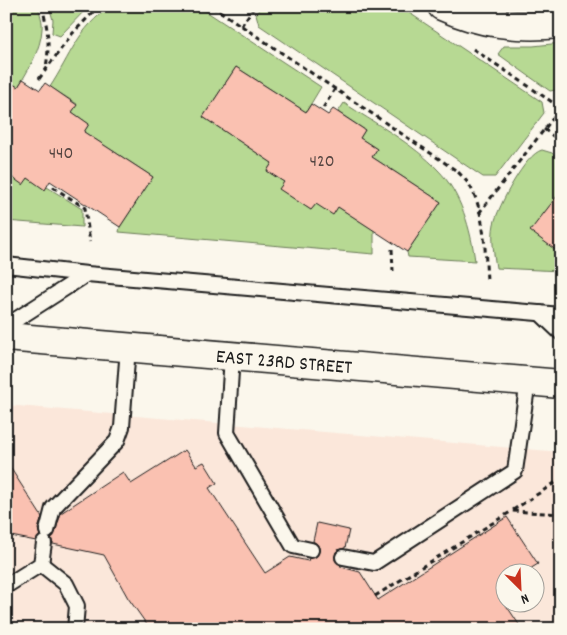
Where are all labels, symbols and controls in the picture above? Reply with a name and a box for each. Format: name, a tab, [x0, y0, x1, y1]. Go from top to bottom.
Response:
house number: 440	[49, 142, 73, 167]
house number: 420	[309, 150, 335, 175]
street label: EAST 23RD STREET	[215, 344, 353, 383]
north arrow	[494, 562, 544, 612]
text: N	[517, 588, 532, 609]

